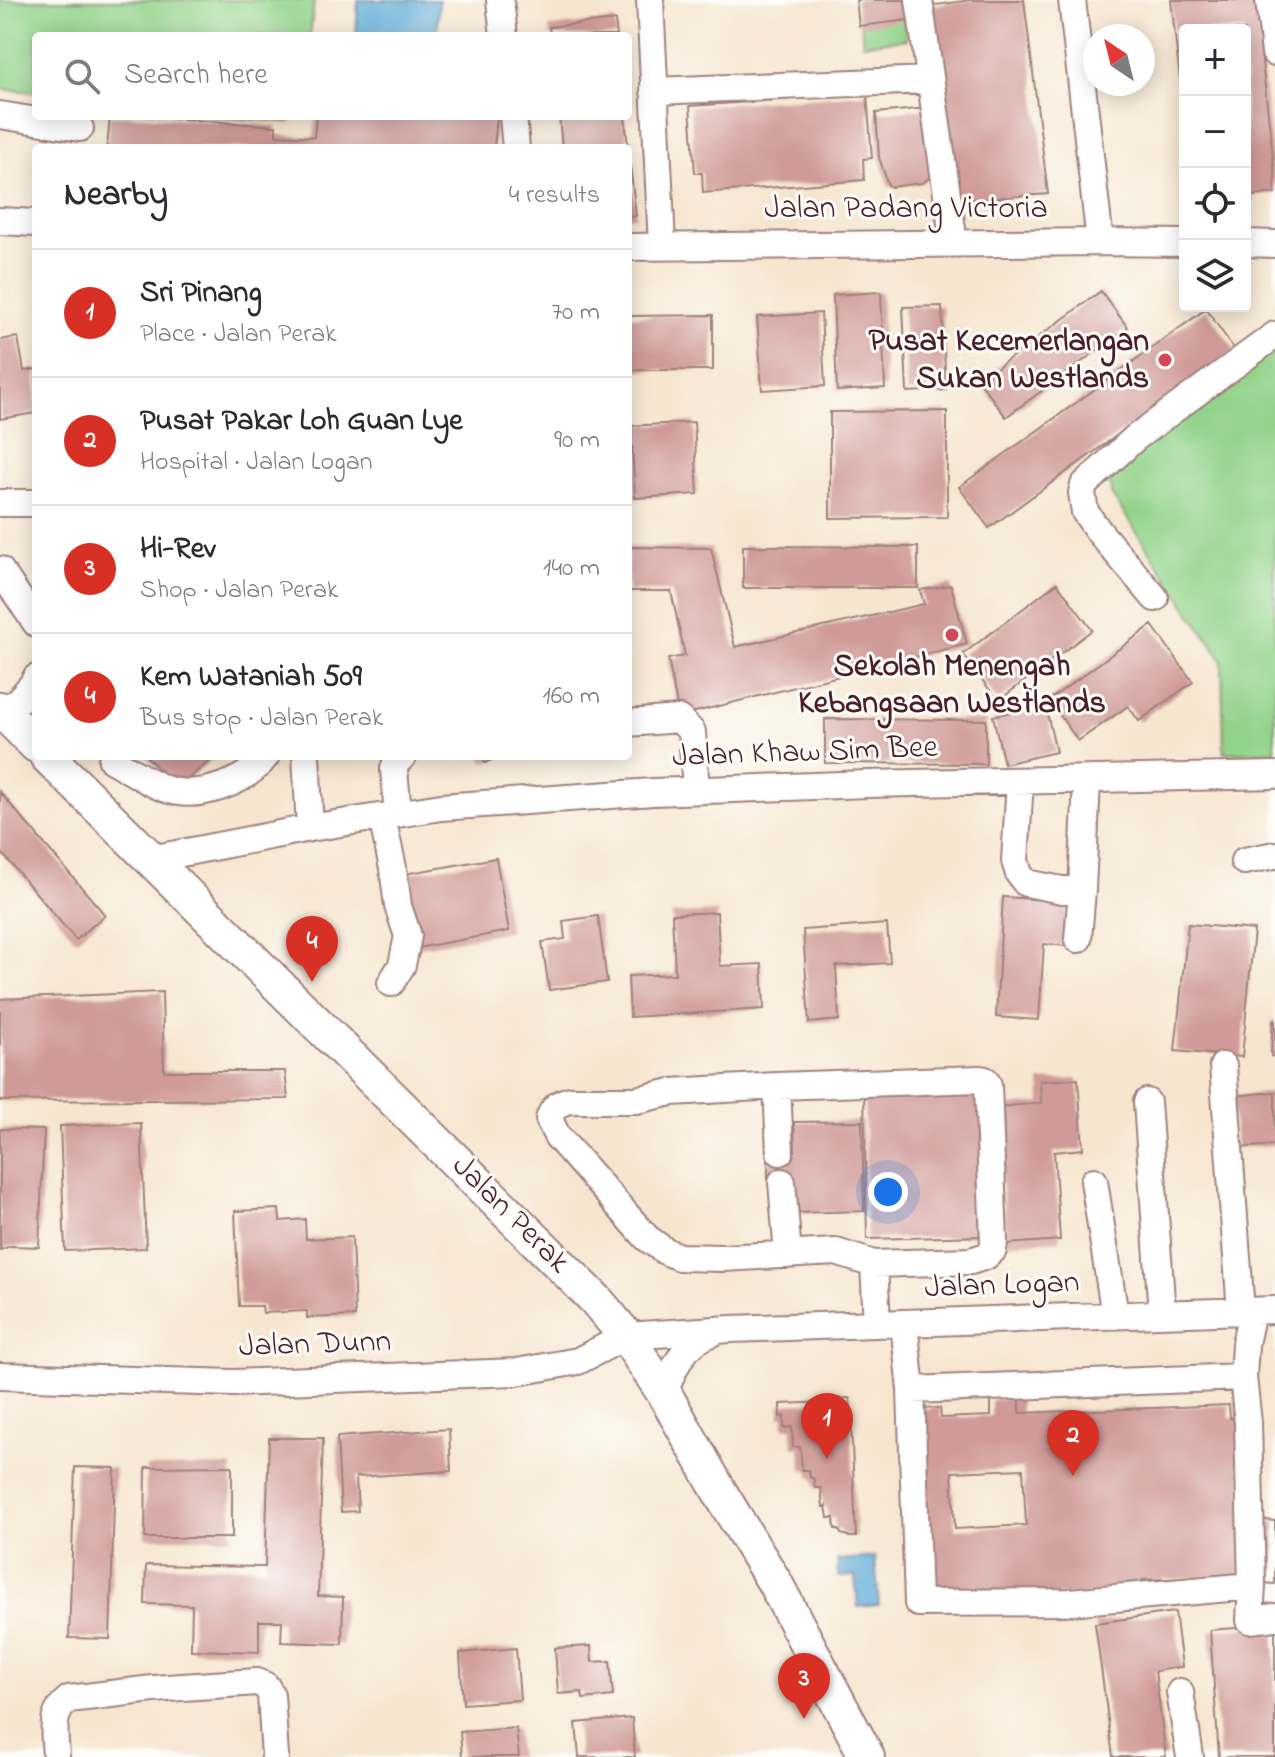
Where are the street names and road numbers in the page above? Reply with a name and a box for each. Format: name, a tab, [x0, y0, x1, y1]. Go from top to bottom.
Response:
street label: Jalan Padang Victoria	[764, 186, 1048, 233]
street label: Jalan Khaw Sim Bee	[671, 725, 939, 781]
street label: Jalan Perak	[440, 1145, 581, 1286]
street label: Jalan Logan	[924, 1260, 1080, 1312]
street label: Jalan Dunn	[238, 1319, 392, 1371]

